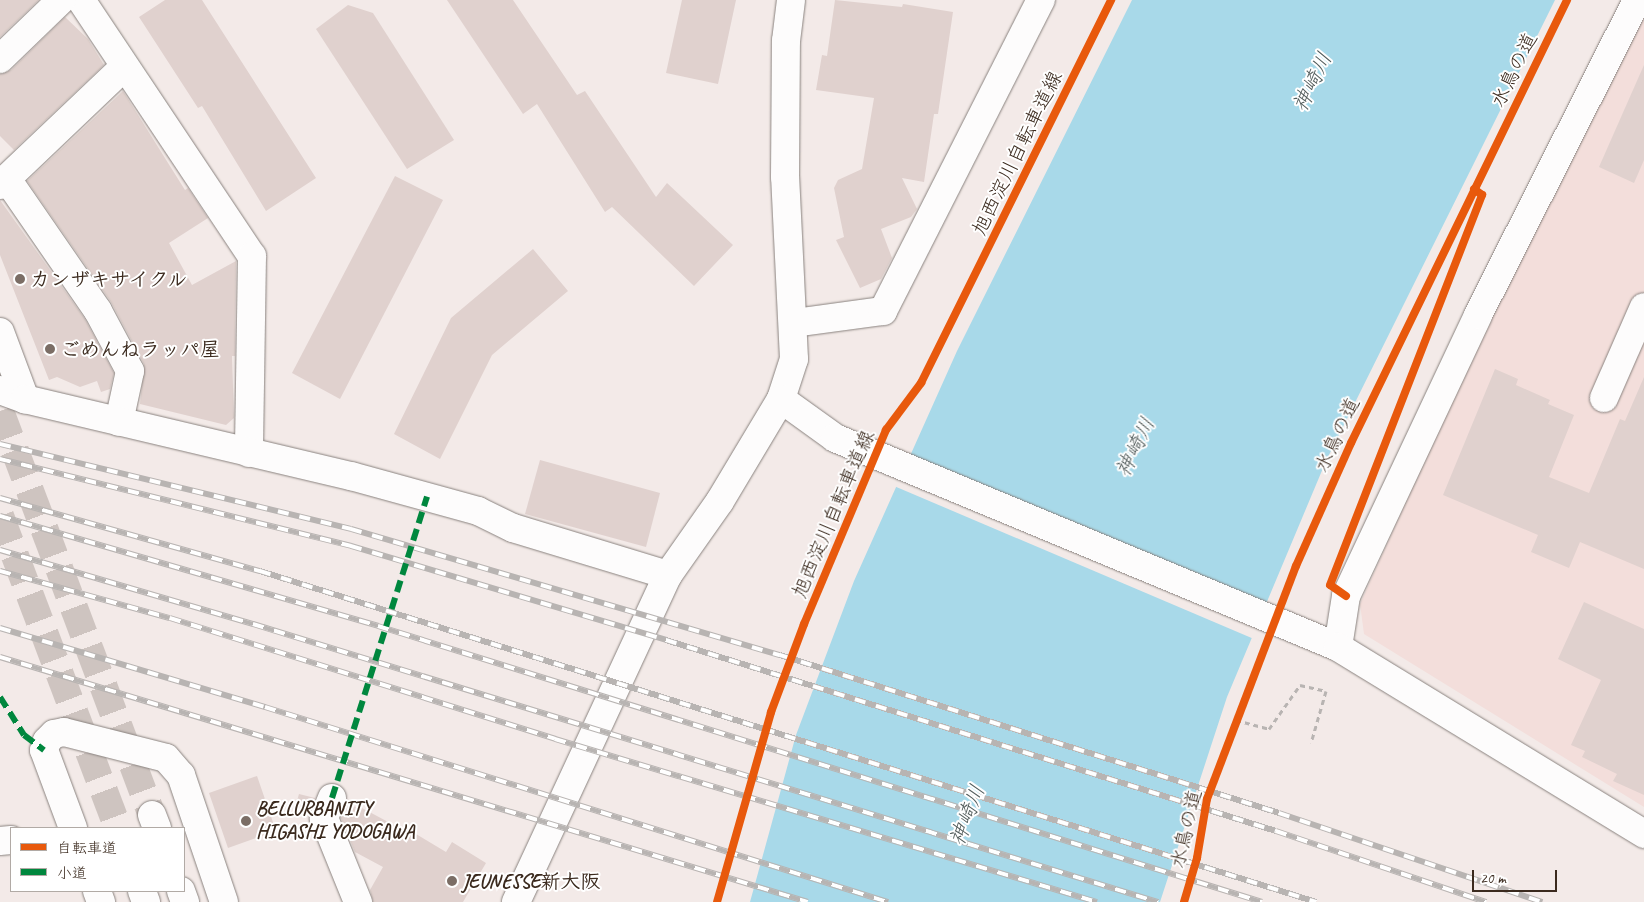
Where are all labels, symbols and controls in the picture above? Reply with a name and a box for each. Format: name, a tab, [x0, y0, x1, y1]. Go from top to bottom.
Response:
street label: 水鳥の道	[1486, 29, 1542, 111]
water label: 神崎川	[1287, 48, 1337, 116]
street label: 旭西淀川自転車道線	[967, 67, 1067, 239]
place label: カンザキサイクル	[30, 267, 190, 291]
marker: カンザキサイクル	[14, 273, 26, 285]
place label: ごめんねラッパ屋	[60, 337, 220, 361]
marker: ごめんねラッパ屋	[44, 343, 56, 355]
street label: 水鳥の道	[1309, 394, 1365, 476]
water label: 神崎川	[1110, 413, 1160, 481]
street label: 旭西淀川自転車道線	[787, 426, 879, 602]
water label: 神崎川	[944, 781, 990, 849]
street label: 水鳥の道	[1165, 787, 1207, 871]
place label: BELLURBANITY HIGASHI YODOGAWA	[256, 797, 414, 844]
marker: BELLURBANITY HIGASHI YODOGAWA	[240, 815, 252, 827]
legend	[10, 827, 185, 892]
text: 自転車道	[57, 839, 117, 858]
scale bar	[1474, 860, 1559, 892]
text: 小道	[57, 864, 87, 883]
place label: JEUNESSE新大阪	[462, 869, 601, 893]
text: 20 m	[1480, 869, 1506, 888]
marker: JEUNESSE新大阪	[446, 875, 458, 887]

